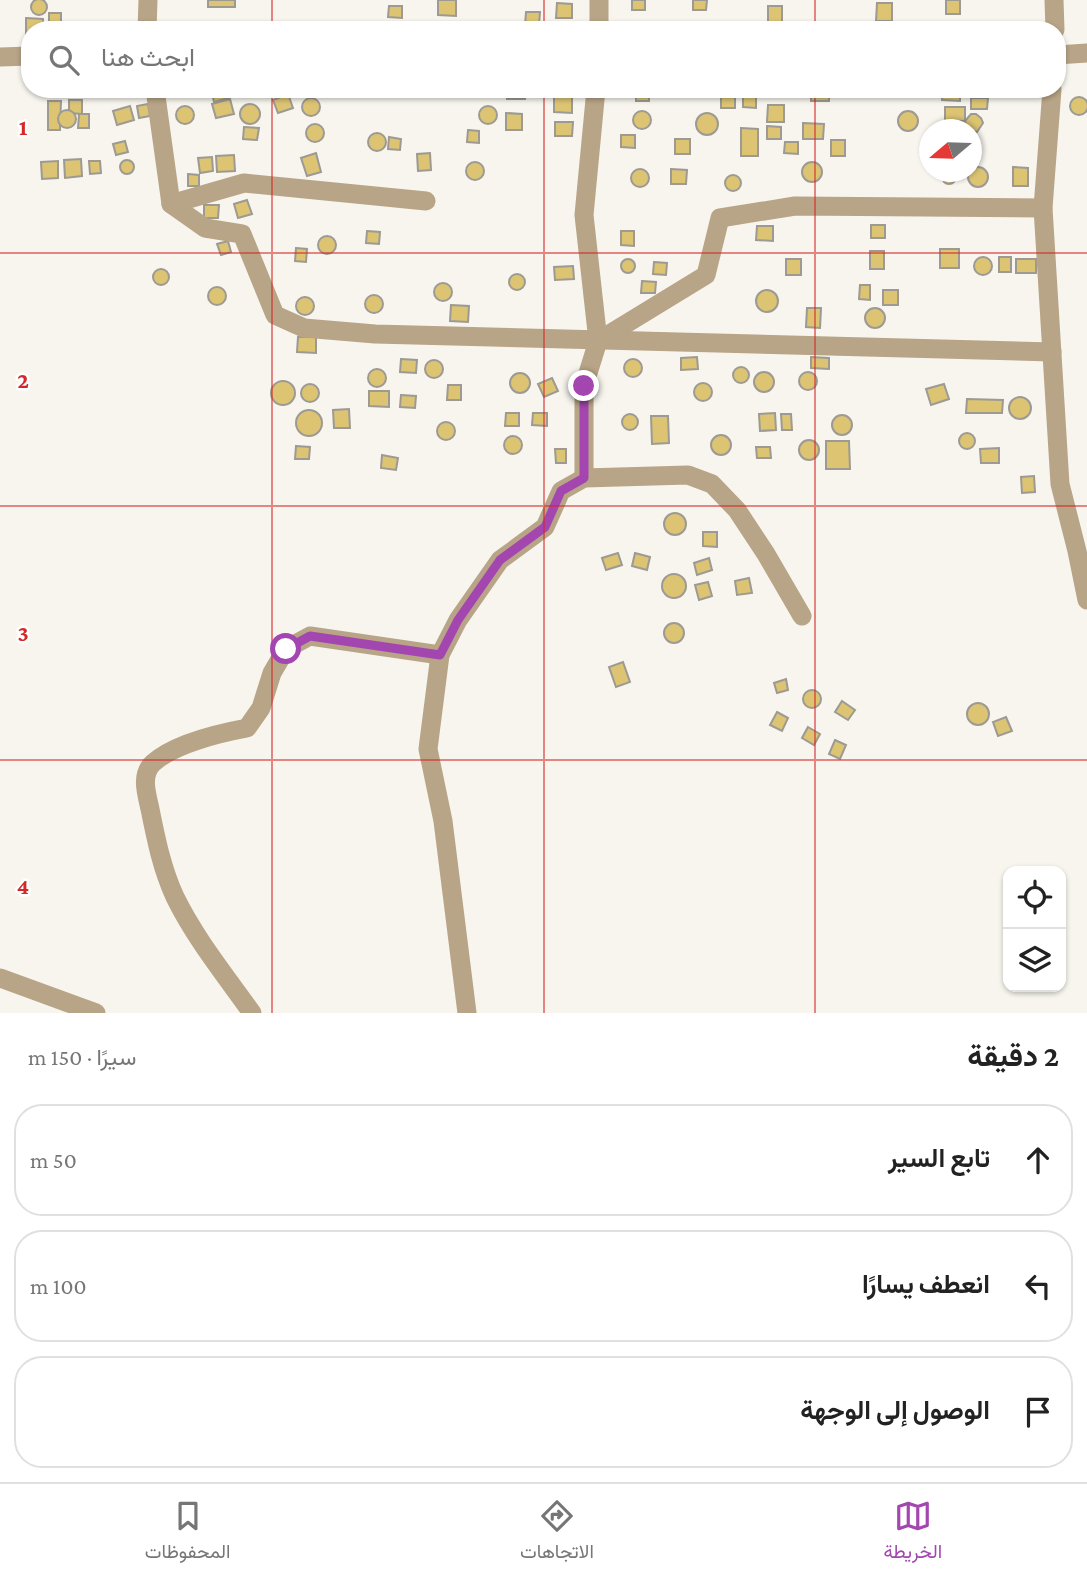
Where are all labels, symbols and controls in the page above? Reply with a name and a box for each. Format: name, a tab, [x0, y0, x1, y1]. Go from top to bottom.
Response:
search box	[21, 21, 1066, 98]
icon: search	[45, 41, 83, 79]
text: ابحث هنا	[101, 43, 195, 72]
text: 1	[19, 114, 28, 140]
north arrow	[919, 119, 982, 182]
text: 2	[17, 367, 29, 393]
route end	[568, 370, 599, 401]
text: 3	[17, 620, 29, 646]
route start	[270, 633, 301, 664]
map controls	[1003, 866, 1066, 992]
button: locate	[1003, 866, 1066, 929]
text: 4	[17, 873, 29, 899]
button: layers	[1003, 929, 1066, 992]
text: 2 دقيقة	[967, 1039, 1059, 1072]
text: سيرًا · 150 m	[28, 1044, 136, 1070]
icon: ahead	[1019, 1141, 1057, 1179]
text: تابع السير	[888, 1144, 990, 1173]
text: 50 m	[30, 1147, 77, 1173]
icon: left	[1019, 1267, 1057, 1305]
text: انعطف يسارًا	[862, 1270, 990, 1299]
text: 100 m	[30, 1273, 86, 1299]
icon: arrive	[1019, 1393, 1057, 1431]
text: الوصول إلى الوجهة	[800, 1396, 990, 1425]
tab: المحفوظات	[145, 1497, 230, 1568]
tab: الاتجاهات	[520, 1497, 594, 1568]
tab: الخريطة	[883, 1497, 942, 1568]

